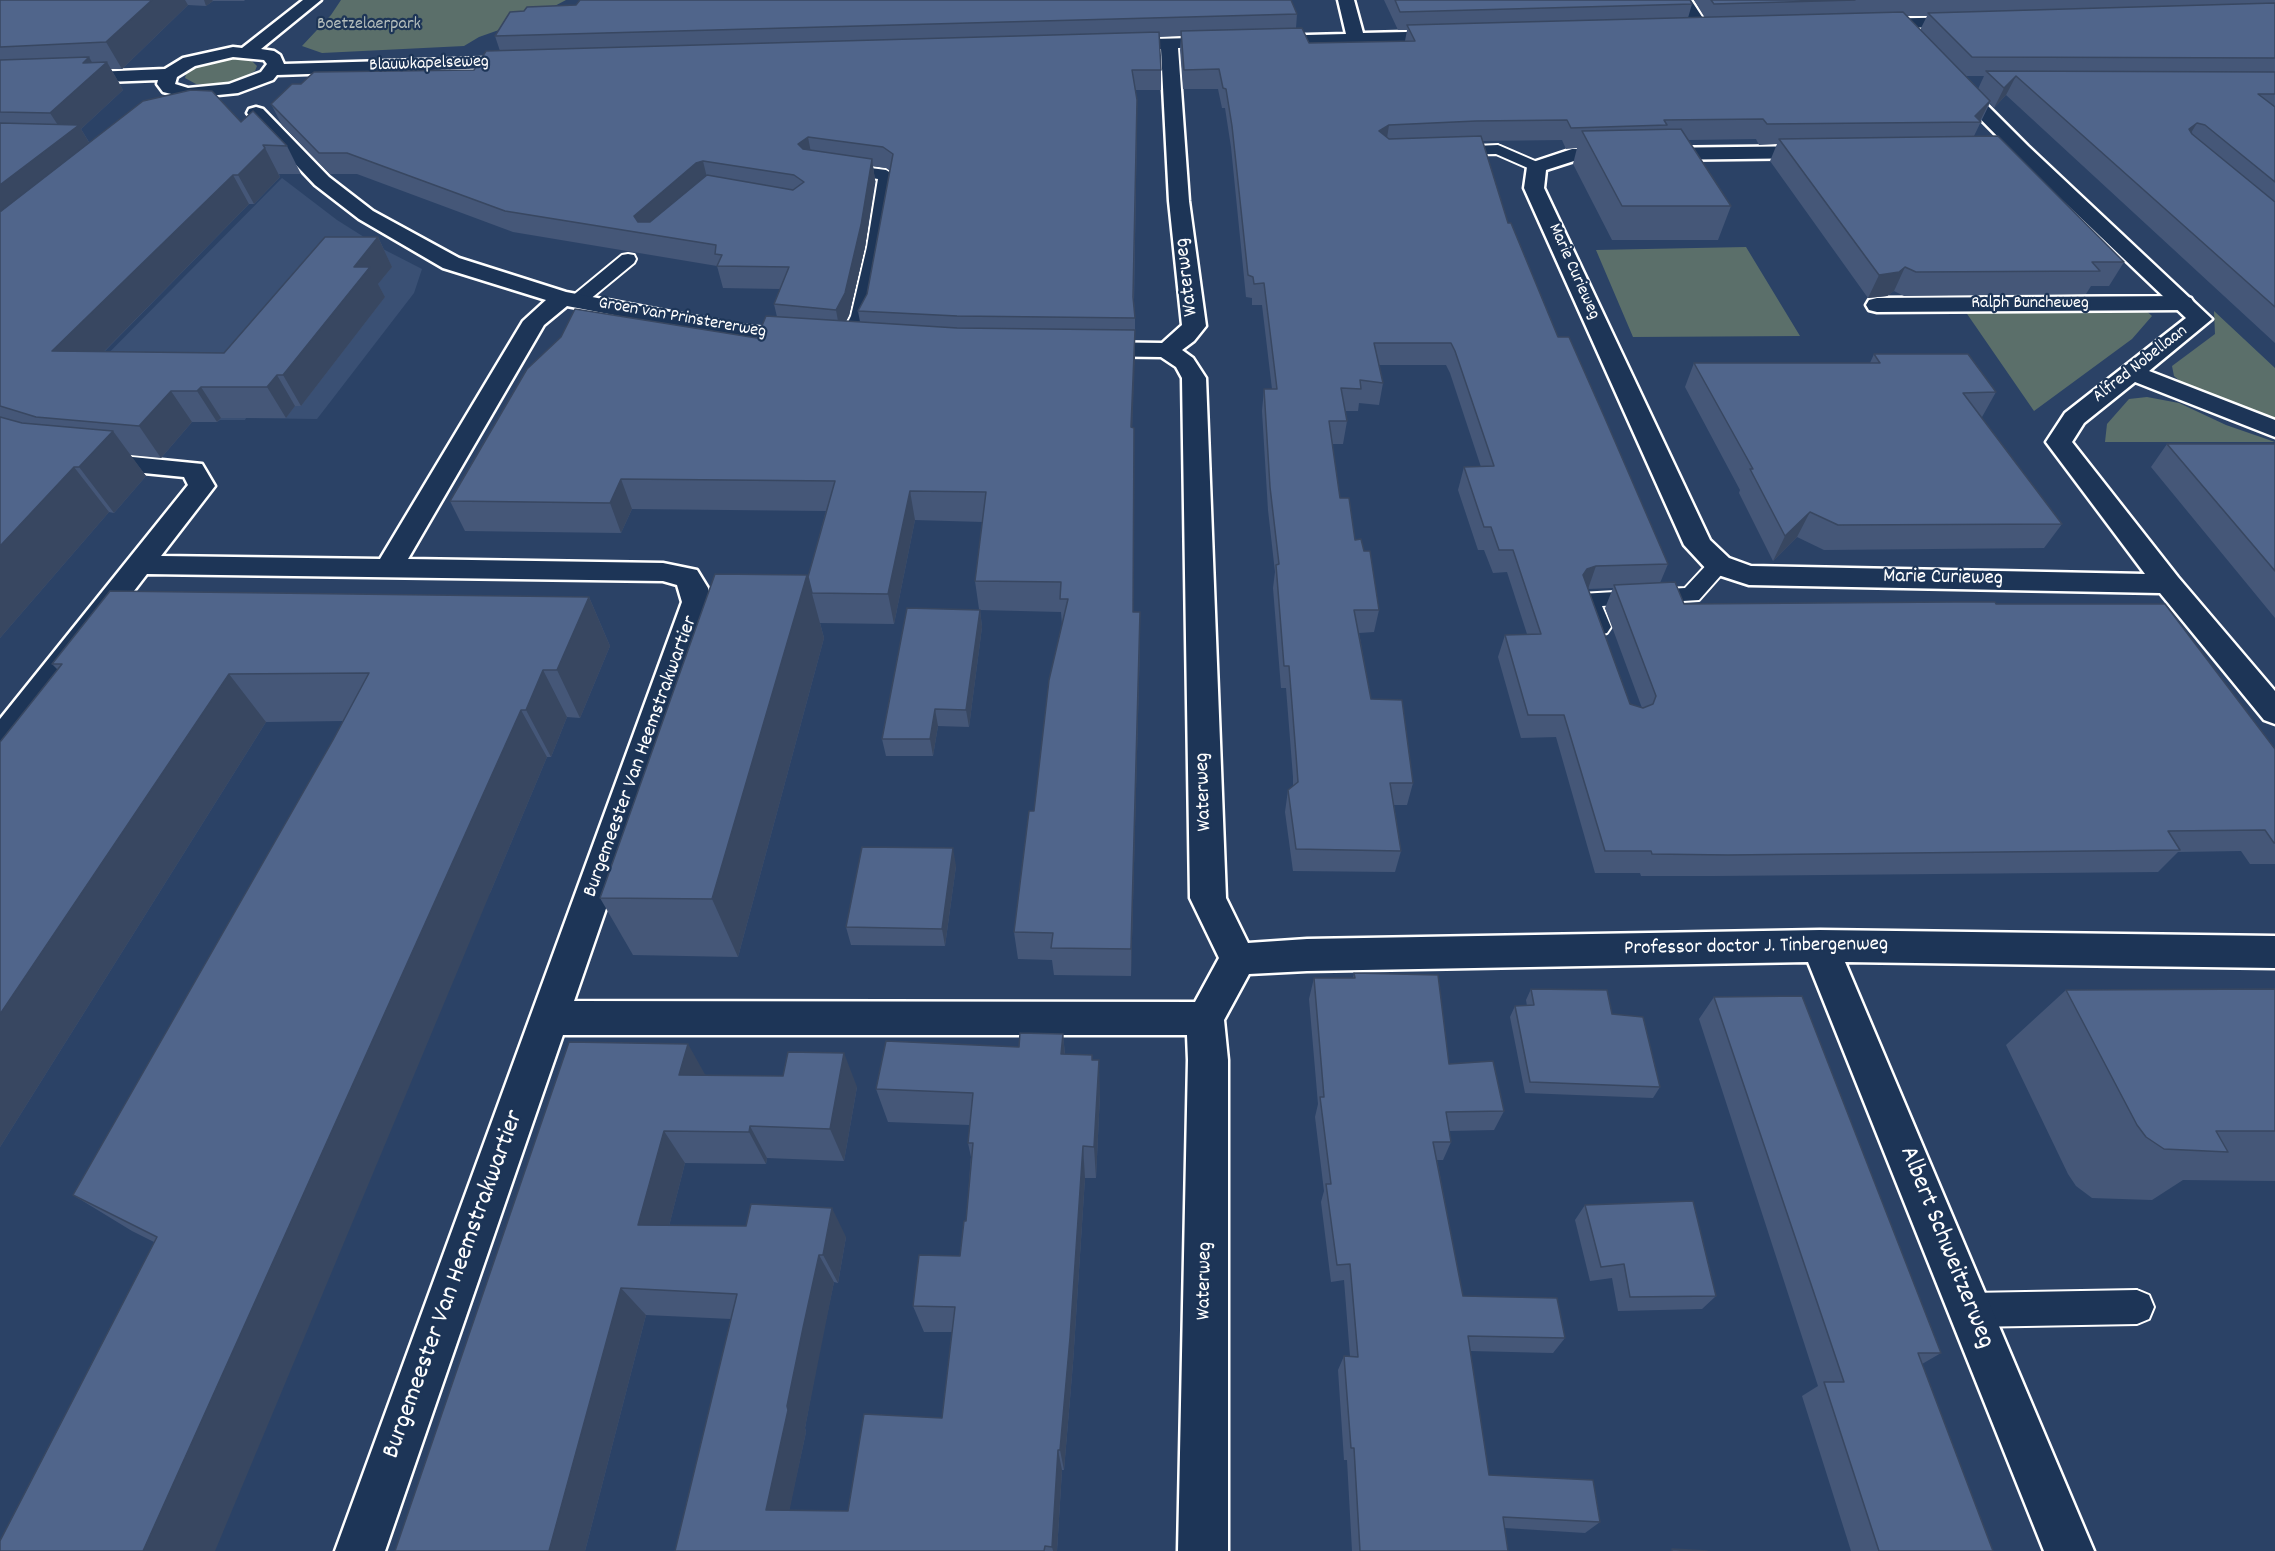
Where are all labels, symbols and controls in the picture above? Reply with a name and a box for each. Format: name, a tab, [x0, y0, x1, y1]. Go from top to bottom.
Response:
park label: Boetzelaerpark	[317, 15, 421, 37]
street label: Blauwkapelseweg	[369, 52, 489, 78]
street label: Marie Curieweg	[1542, 221, 1604, 323]
street label: Waterweg	[1171, 236, 1205, 318]
street label: Groen van Prinstererweg	[597, 294, 767, 344]
street label: Ralph Buncheweg	[1971, 294, 2089, 316]
street label: Alfred Nobellaan	[2089, 321, 2193, 409]
street label: Marie Curieweg	[1883, 565, 2003, 593]
street label: Burgemeester Van Heemstrakwartier	[579, 613, 705, 901]
street label: Waterweg	[1191, 752, 1219, 832]
street label: Professor doctor J. Tinbergenweg	[1624, 933, 1888, 963]
street label: Burgemeester Van Heemstrakwartier	[377, 1107, 533, 1463]
street label: Albert Schweitzerweg	[1890, 1142, 2000, 1354]
street label: Waterweg	[1193, 1241, 1219, 1321]

